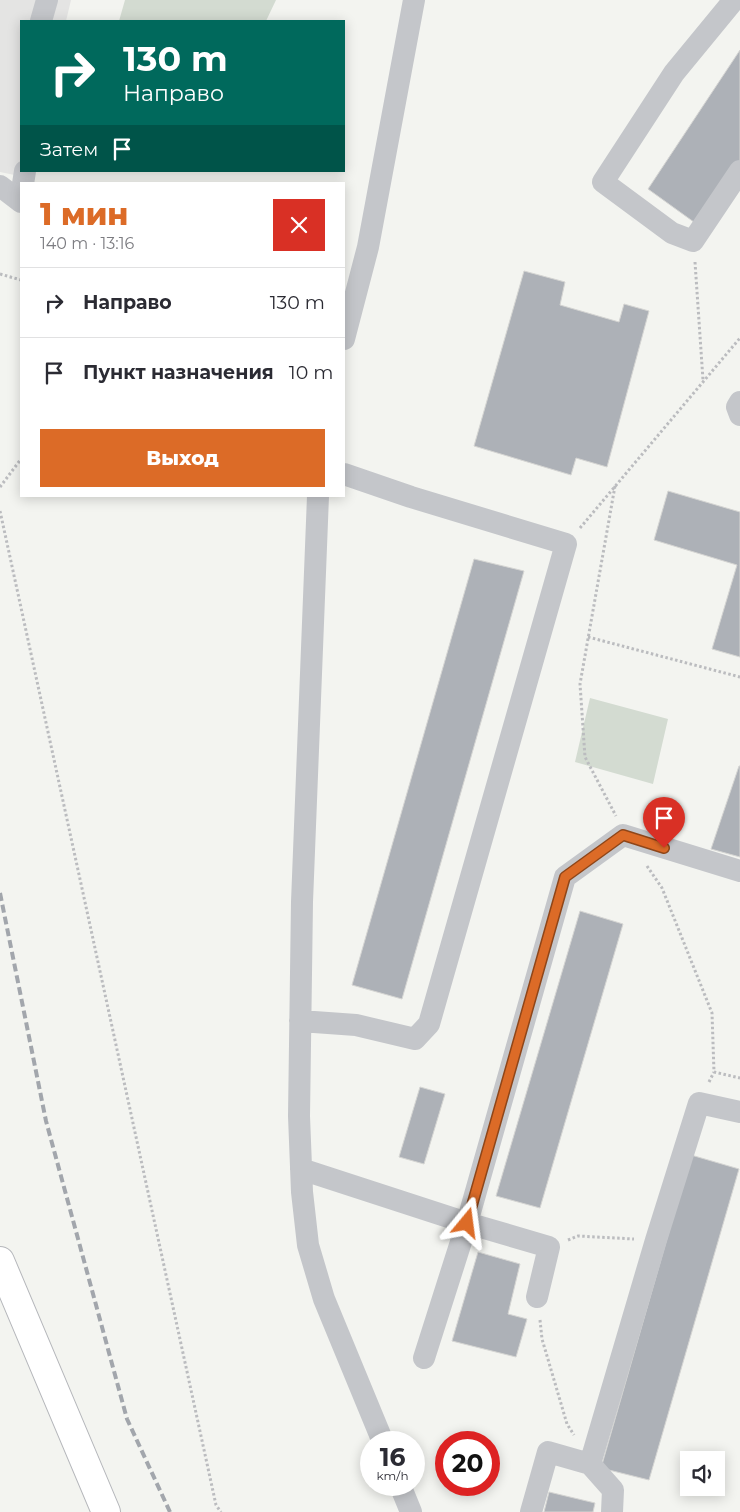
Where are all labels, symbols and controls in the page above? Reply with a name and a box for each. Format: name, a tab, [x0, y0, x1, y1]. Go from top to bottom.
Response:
text: 130 m	[123, 37, 228, 80]
icon: right	[40, 40, 105, 105]
text: Направо	[123, 80, 224, 107]
icon: arrive	[108, 135, 136, 163]
text: Затем	[40, 138, 98, 161]
text: 1 мин	[40, 196, 128, 233]
button: close	[273, 199, 325, 251]
text: 140 m · 13:16	[40, 234, 134, 253]
icon: right	[40, 289, 68, 317]
text: Направо	[83, 291, 172, 314]
text: 130 m	[270, 291, 325, 314]
icon: arrive	[40, 359, 68, 387]
text: Пункт назначения	[83, 361, 274, 384]
text: 10 m	[289, 361, 333, 384]
button: Выход	[40, 429, 325, 487]
pin	[643, 797, 685, 848]
icon: arrive	[650, 804, 678, 832]
position arrow	[440, 1196, 492, 1248]
speed limit sign: 20	[435, 1431, 500, 1496]
text: 16	[380, 1442, 405, 1472]
map controls	[680, 1451, 725, 1496]
button: sound	[680, 1451, 725, 1496]
text: km/h	[376, 1468, 409, 1483]

